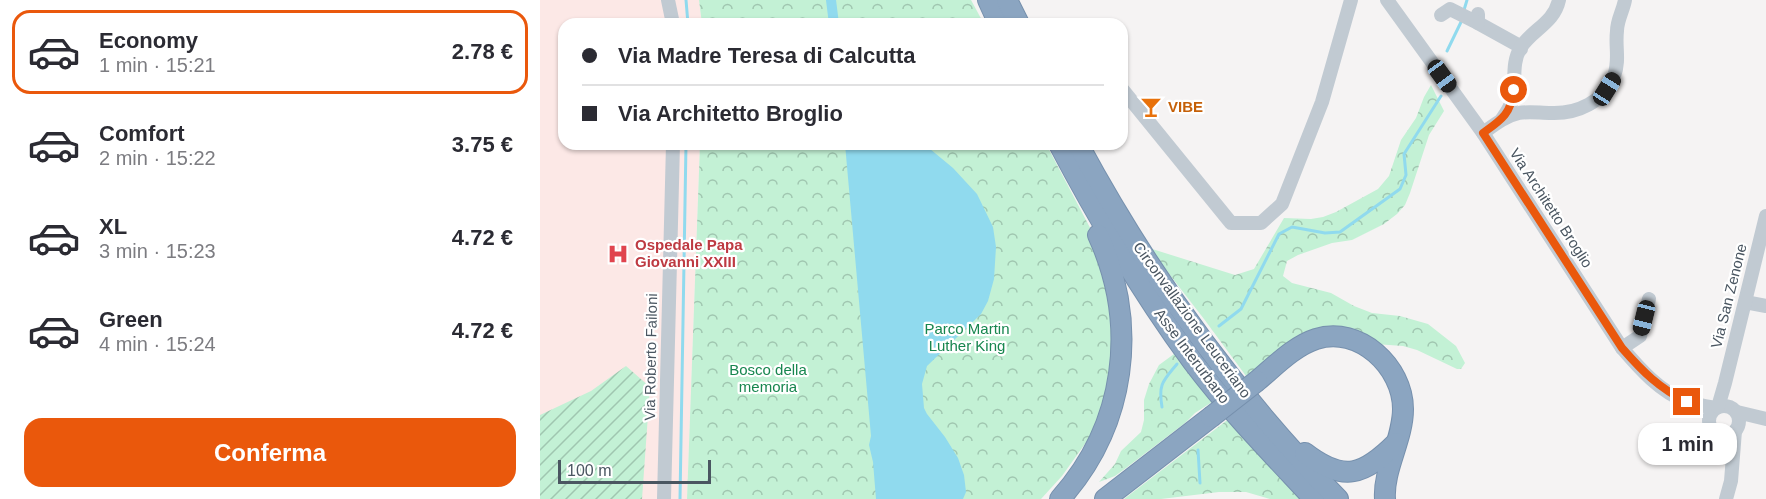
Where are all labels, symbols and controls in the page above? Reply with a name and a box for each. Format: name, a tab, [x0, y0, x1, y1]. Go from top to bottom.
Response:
icon: car	[27, 25, 81, 79]
text: Economy	[99, 28, 198, 53]
text: 2.78 €	[452, 39, 513, 64]
text: Via Madre Teresa di Calcutta	[618, 43, 916, 68]
text: 1 min · 15:21	[99, 54, 216, 76]
car	[1424, 56, 1460, 96]
car	[1590, 69, 1624, 109]
route start	[1500, 76, 1527, 103]
bar icon: VIBE	[1139, 95, 1163, 119]
place label: VIBE	[1168, 98, 1203, 115]
text: Via Architetto Broglio	[618, 101, 843, 126]
icon: car	[27, 118, 81, 172]
text: Comfort	[99, 121, 185, 146]
text: 3.75 €	[452, 132, 513, 157]
street label: Via Architetto Broglio	[1506, 145, 1596, 271]
text: 2 min · 15:22	[99, 147, 216, 169]
icon: car	[27, 211, 81, 265]
text: XL	[99, 214, 127, 239]
text: 4.72 €	[452, 225, 513, 250]
place label: Ospedale Papa Giovanni XXIII	[635, 236, 743, 270]
street label: Circonvallazione Leuceriano	[1130, 238, 1255, 401]
text: 3 min · 15:23	[99, 240, 216, 262]
hospital icon: Ospedale Papa Giovanni XXIII	[606, 242, 630, 266]
street label: Via San Zenone	[1707, 242, 1750, 350]
street label: Via Roberto Failoni	[641, 293, 660, 421]
car	[1631, 298, 1657, 338]
icon: car	[27, 304, 81, 358]
street label: Asse Interurbano	[1151, 305, 1234, 406]
text: Green	[99, 307, 163, 332]
text: 4.72 €	[452, 318, 513, 343]
park label: Parco Martin Luther King	[924, 320, 1010, 354]
text: 4 min · 15:24	[99, 333, 216, 355]
park label: Bosco della memoria	[729, 361, 807, 395]
route end	[1673, 388, 1700, 415]
button: Conferma	[24, 418, 516, 487]
callout: 1 min	[1638, 423, 1736, 465]
text: 1 min	[1661, 433, 1714, 455]
scale bar	[558, 457, 711, 484]
text: 100 m	[567, 462, 611, 479]

